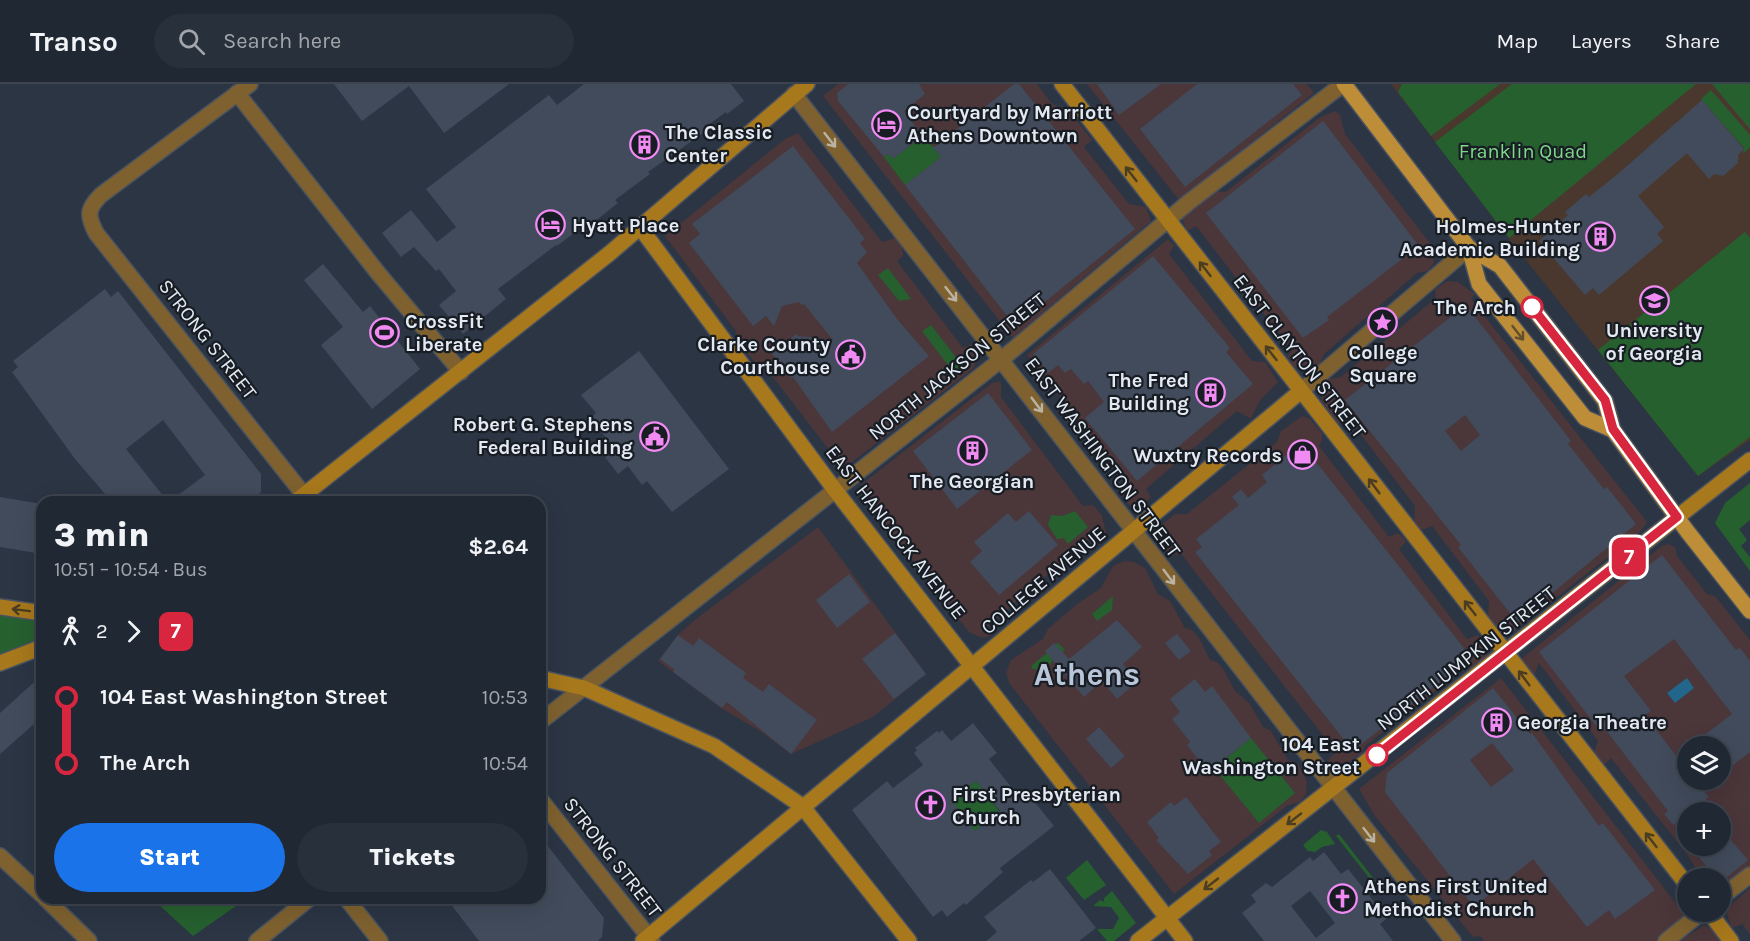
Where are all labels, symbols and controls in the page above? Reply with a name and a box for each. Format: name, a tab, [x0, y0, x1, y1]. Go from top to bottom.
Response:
search box	[154, 14, 574, 68]
text: Transo	[30, 25, 118, 58]
icon: search	[175, 25, 208, 58]
text: Search here	[223, 28, 341, 54]
text: Map	[1496, 29, 1538, 53]
text: Layers	[1571, 29, 1632, 53]
text: Share	[1665, 29, 1720, 53]
place label: Courtyard by Marriott Athens Downtown	[907, 101, 1112, 147]
hotel icon: Courtyard by Marriott Athens Downtown	[870, 108, 902, 140]
place label: The Classic Center	[665, 121, 772, 167]
building icon: The Classic Center	[628, 128, 660, 160]
one-way arrow	[823, 132, 836, 148]
park label: Franklin Quad	[1459, 140, 1587, 163]
one-way arrow	[1125, 166, 1138, 182]
hotel icon: Hyatt Place	[535, 209, 567, 241]
place label: Hyatt Place	[572, 214, 679, 237]
place label: Holmes-Hunter Academic Building	[1400, 215, 1580, 261]
building icon: Holmes-Hunter Academic Building	[1585, 221, 1617, 253]
one-way arrow	[1198, 261, 1211, 277]
street label: EAST CLAYTON STREET	[1229, 270, 1371, 443]
street label: STRONG STREET	[154, 275, 261, 404]
school or university icon: University of Georgia	[1638, 284, 1670, 316]
one-way arrow	[944, 285, 957, 301]
street label: NORTH JACKSON STREET	[864, 288, 1051, 445]
place label: The Arch	[1434, 296, 1516, 319]
marker: The Arch	[1521, 296, 1543, 318]
place icon: College Square	[1367, 306, 1399, 338]
place label: CrossFit Liberate	[405, 310, 483, 356]
sports icon: CrossFit Liberate	[368, 316, 400, 348]
place label: University of Georgia	[1606, 319, 1702, 365]
one-way arrow	[1512, 325, 1525, 341]
place label: Clarke County Courthouse	[697, 333, 830, 379]
public building icon: Clarke County Courthouse	[835, 339, 867, 371]
place label: College Square	[1348, 341, 1418, 387]
one-way arrow	[1264, 345, 1277, 361]
street label: EAST WASHINGTON STREET	[1020, 353, 1185, 562]
place label: The Fred Building	[1108, 369, 1189, 415]
building icon: The Fred Building	[1194, 376, 1226, 408]
one-way arrow	[1031, 397, 1044, 413]
place label: Robert G. Stephens Federal Building	[453, 413, 633, 459]
public building icon: Robert G. Stephens Federal Building	[638, 420, 670, 452]
building icon: The Georgian	[956, 435, 988, 467]
shop icon: Wuxtry Records	[1287, 439, 1319, 471]
street label: EAST HANCOCK AVENUE	[821, 441, 971, 624]
place label: Wuxtry Records	[1133, 444, 1282, 467]
place label: The Georgian	[910, 470, 1034, 493]
one-way arrow	[1368, 478, 1381, 494]
text: 3 min	[54, 516, 149, 554]
street label: COLLEGE AVENUE	[976, 522, 1110, 639]
text: $2.64	[468, 534, 528, 560]
line badge: 7	[1610, 538, 1648, 576]
text: 7	[1624, 545, 1634, 569]
text: 10:51 – 10:54 · Bus	[54, 558, 208, 581]
one-way arrow	[1162, 569, 1175, 585]
street label: NORTH LUMPKIN STREET	[1372, 581, 1560, 735]
one-way arrow	[1463, 601, 1477, 616]
one-way arrow	[11, 604, 31, 615]
icon: walk	[54, 615, 87, 648]
icon: forward	[117, 615, 150, 648]
text: 7	[171, 619, 181, 643]
text: 2	[96, 620, 108, 643]
district label: Athens	[1034, 656, 1140, 693]
one-way arrow	[1518, 671, 1531, 687]
text: 104 East Washington Street	[100, 684, 388, 710]
text: 10:53	[482, 686, 528, 709]
building icon: Georgia Theatre	[1480, 706, 1512, 738]
place label: Georgia Theatre	[1517, 711, 1667, 734]
place label: 104 East Washington Street	[1182, 733, 1360, 779]
map controls	[1677, 736, 1731, 922]
button: layers	[1677, 736, 1731, 790]
marker: 104 East Washington Street	[1366, 744, 1388, 766]
text: The Arch	[100, 750, 190, 776]
text: 10:54	[482, 752, 528, 775]
place label: First Presbyterian Church	[952, 783, 1121, 829]
church icon: First Presbyterian Church	[915, 789, 947, 821]
street label: STRONG STREET	[559, 793, 666, 922]
button: +	[1677, 802, 1731, 856]
one-way arrow	[1286, 813, 1302, 826]
button: Start	[54, 823, 285, 892]
button: Tickets	[297, 823, 528, 892]
one-way arrow	[1362, 827, 1375, 843]
one-way arrow	[1645, 832, 1658, 848]
button: −	[1677, 868, 1731, 922]
place label: Athens First United Methodist Church	[1364, 875, 1548, 921]
one-way arrow	[1203, 878, 1219, 891]
church icon: Athens First United Methodist Church	[1327, 882, 1359, 914]

